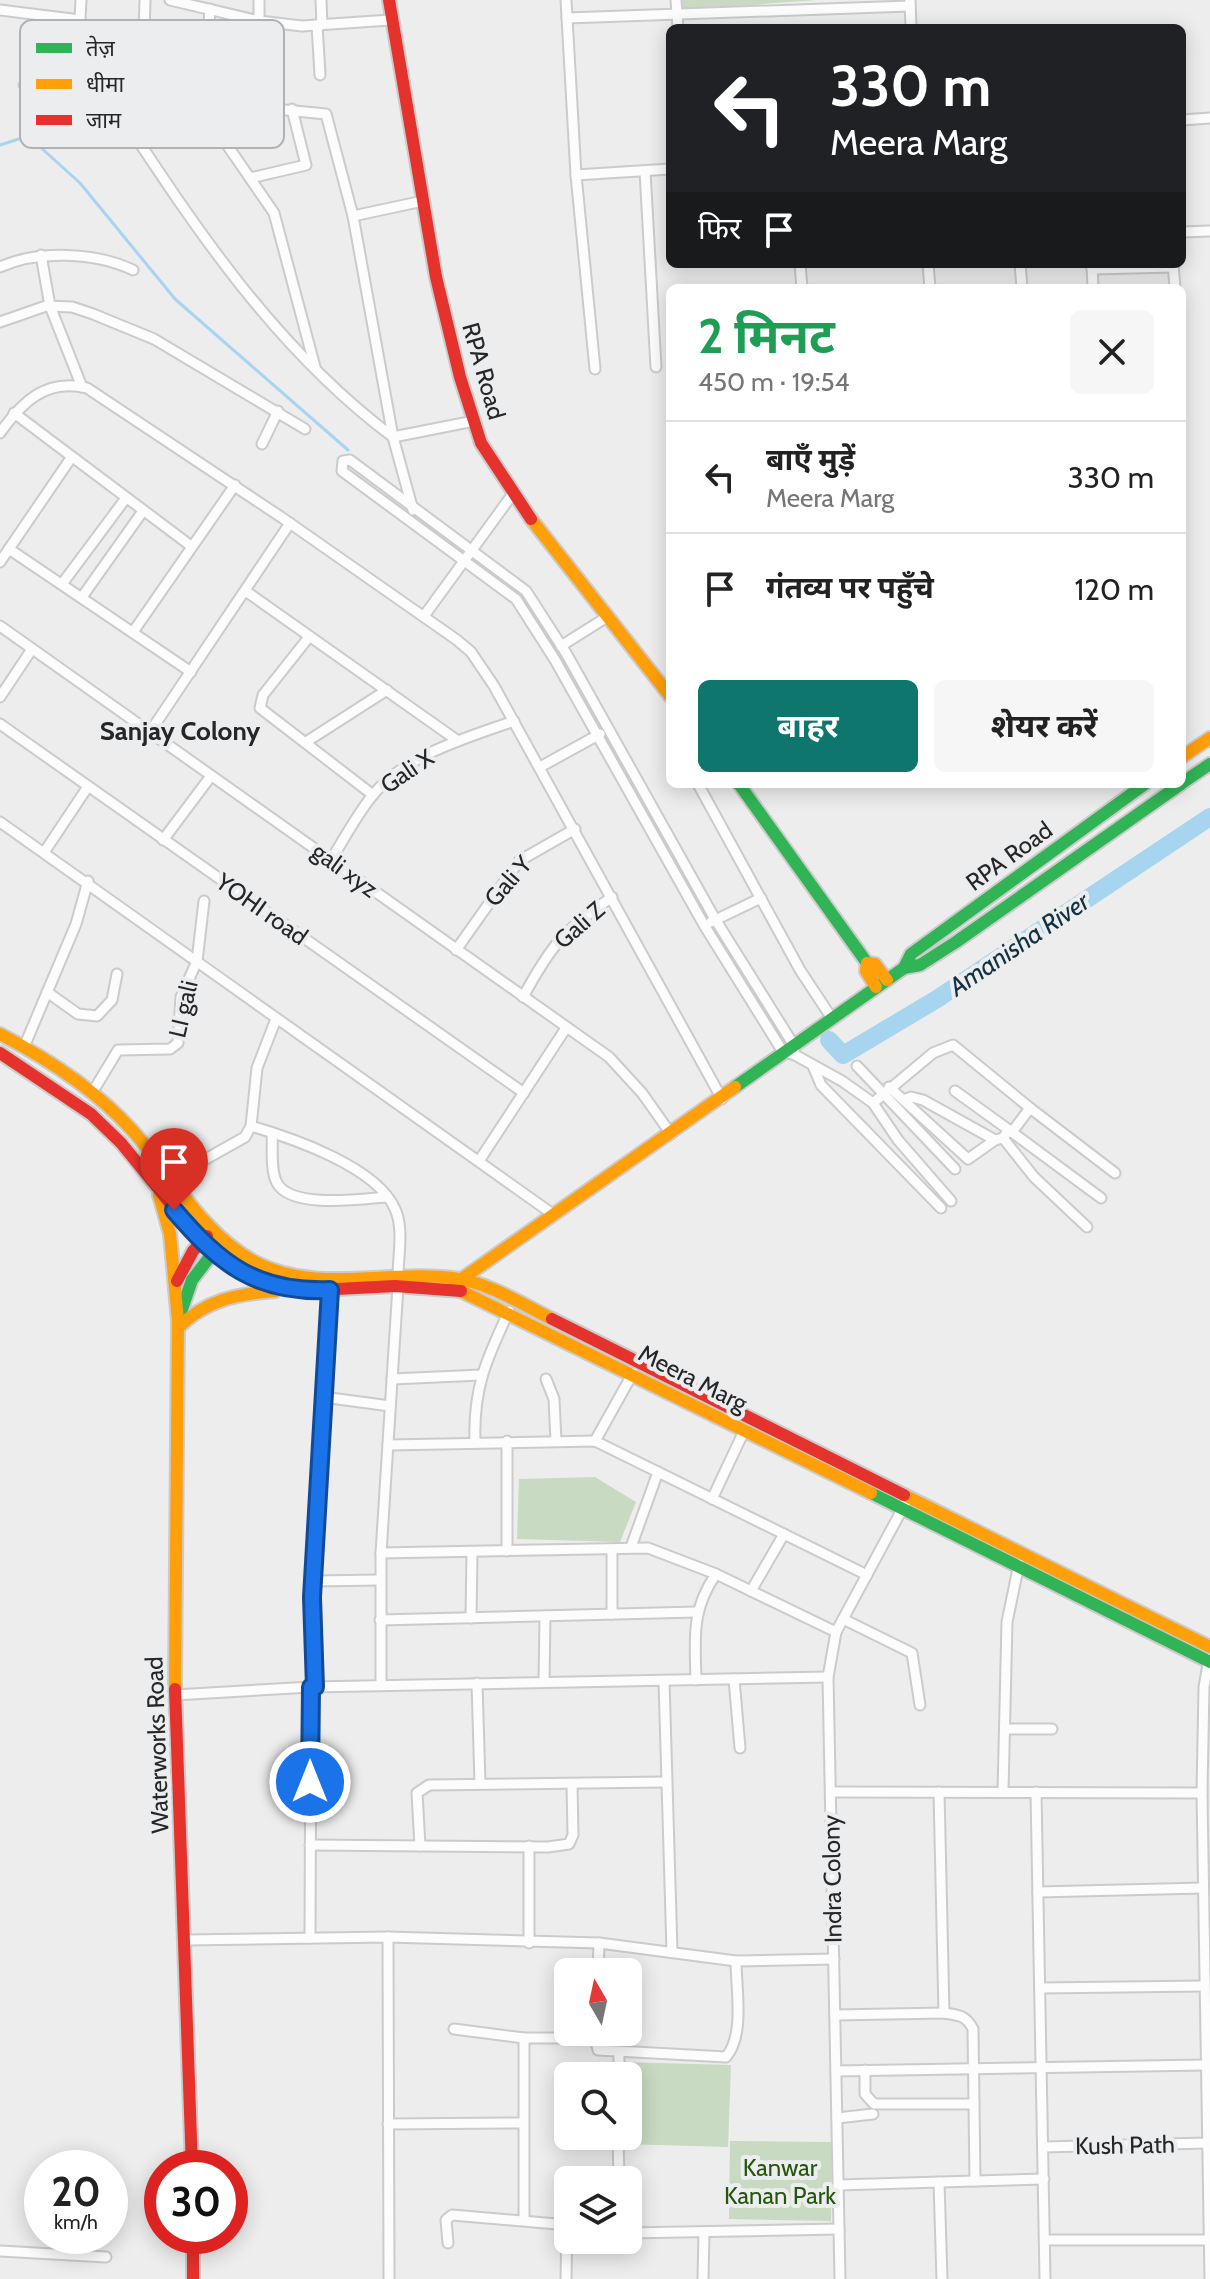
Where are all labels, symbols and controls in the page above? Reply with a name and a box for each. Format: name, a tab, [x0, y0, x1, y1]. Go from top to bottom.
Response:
legend	[20, 20, 284, 148]
text: तेज़	[86, 35, 116, 62]
text: 330 m	[830, 52, 991, 120]
icon: left	[698, 56, 802, 160]
text: धीमा	[86, 71, 124, 98]
text: जाम	[86, 107, 122, 134]
text: Meera Marg	[830, 120, 1008, 164]
icon: arrive	[757, 208, 801, 252]
text: फिर	[698, 210, 741, 247]
text: 2 मिनट	[698, 307, 835, 365]
button: close	[1070, 310, 1154, 394]
street label: RPA Road	[456, 319, 512, 423]
text: 450 m · 19:54	[698, 366, 850, 398]
text: बाएँ मुड़ें	[766, 441, 855, 478]
icon: left	[698, 455, 742, 499]
text: 330 m	[1068, 459, 1154, 496]
text: Meera Marg	[766, 482, 894, 514]
icon: arrive	[698, 567, 742, 611]
text: गंतव्य पर पहुँचे	[766, 569, 934, 606]
text: 120 m	[1074, 571, 1154, 608]
button: बाहर	[698, 680, 918, 772]
button: शेयर करें	[934, 680, 1154, 772]
district label: Sanjay Colony	[100, 715, 260, 747]
street label: Gali X	[375, 742, 440, 799]
street label: RPA Road	[960, 815, 1058, 897]
street label: gali xyz	[306, 836, 384, 904]
street label: Gali Y	[478, 850, 538, 912]
street label: YOHI road	[210, 866, 313, 951]
water label: Amanisha River	[942, 885, 1096, 1003]
street label: Gali Z	[548, 895, 611, 955]
street label: LI gali	[162, 978, 204, 1040]
pin	[140, 1128, 208, 1210]
icon: arrive	[152, 1140, 196, 1184]
street label: Meera Marg	[634, 1338, 753, 1418]
street label: Waterworks Road	[139, 1656, 175, 1834]
position arrow	[268, 1740, 352, 1824]
street label: Indra Colony	[816, 1814, 848, 1944]
north arrow	[554, 1958, 642, 2046]
map controls	[554, 1958, 642, 2254]
button: search	[554, 2062, 642, 2150]
street label: Kush Path	[1075, 2130, 1175, 2160]
speed limit sign: 30	[144, 2150, 248, 2254]
park label: Kanwar Kanan Park	[724, 2153, 836, 2210]
button: layers	[554, 2166, 642, 2254]
text: 20	[51, 2167, 101, 2216]
text: km/h	[54, 2210, 98, 2234]

